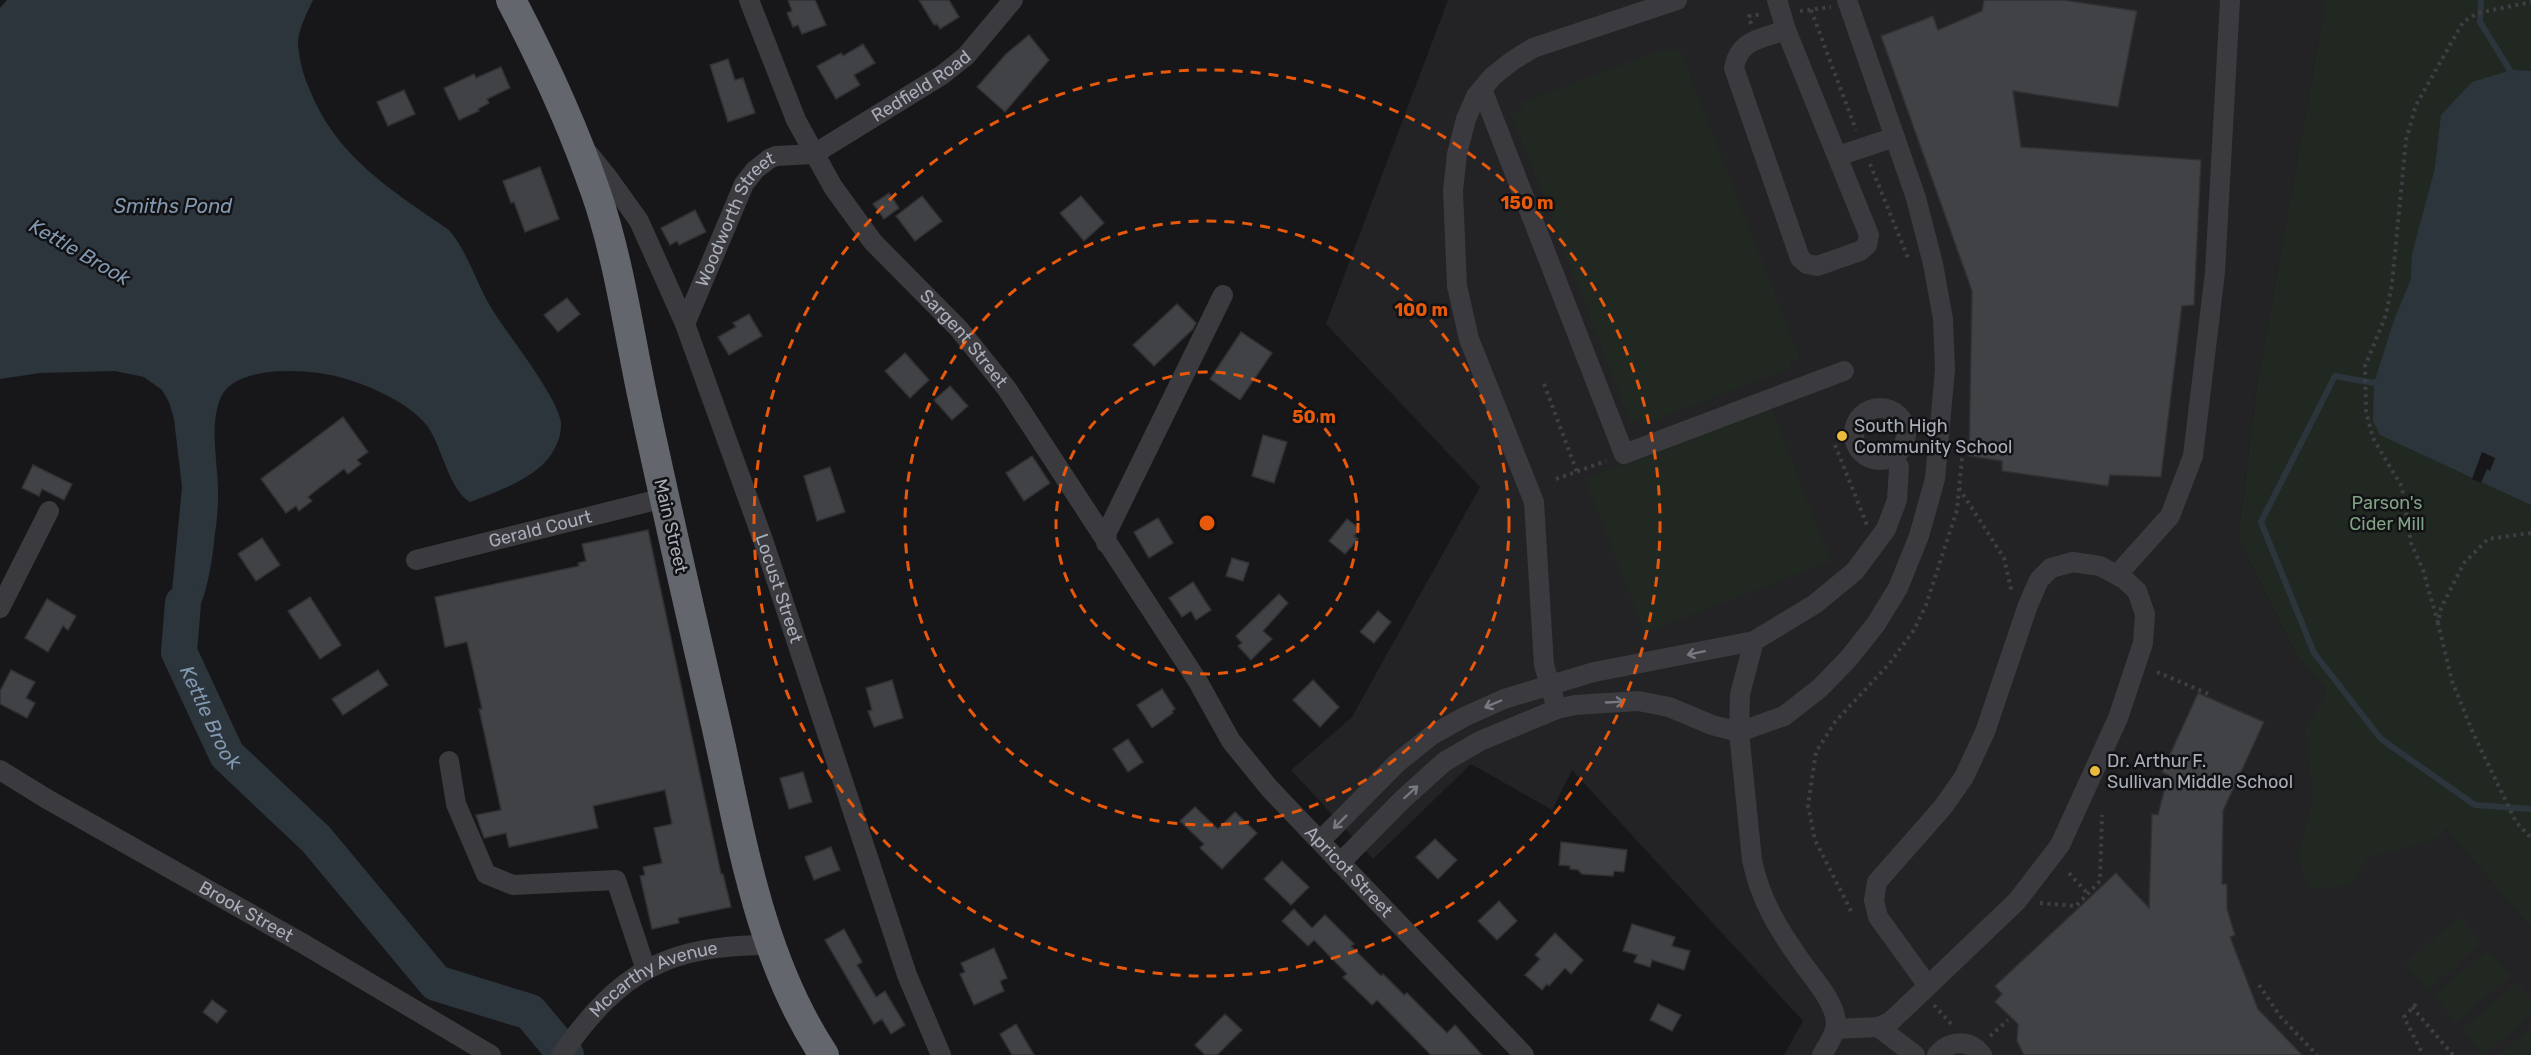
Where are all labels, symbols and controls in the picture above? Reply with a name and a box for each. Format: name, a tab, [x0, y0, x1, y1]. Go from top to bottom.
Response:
street label: Redfield Road	[867, 45, 975, 127]
street label: Woodworth Street	[691, 147, 778, 290]
text: 150 m	[1500, 192, 1554, 214]
water label: Smiths Pond	[114, 194, 233, 218]
water label: Kettle Brook	[25, 213, 135, 291]
street label: Sargent Street	[915, 285, 1012, 392]
text: 100 m	[1394, 299, 1448, 321]
text: 50 m	[1292, 406, 1336, 428]
place label: South High Community School	[1854, 415, 2012, 458]
marker: South High Community School	[1835, 429, 1849, 443]
street label: Main Street	[649, 477, 693, 575]
park label: Parson's Cider Mill	[2349, 492, 2425, 535]
street label: Gerald Court	[486, 505, 594, 552]
centre of rings	[1197, 513, 1217, 533]
street label: Locust Street	[751, 531, 807, 646]
one-way arrow	[1687, 648, 1707, 659]
water label: Kettle Brook	[175, 662, 247, 775]
one-way arrow	[1605, 697, 1625, 708]
one-way arrow	[1484, 699, 1503, 710]
place label: Dr. Arthur F. Sullivan Middle School	[2107, 750, 2293, 793]
marker: Dr. Arthur F. Sullivan Middle School	[2088, 764, 2102, 778]
one-way arrow	[1403, 785, 1418, 799]
one-way arrow	[1333, 814, 1348, 829]
street label: Apricot Street	[1300, 821, 1397, 922]
street label: Brook Street	[195, 876, 297, 947]
street label: Mccarthy Avenue	[585, 937, 719, 1022]

